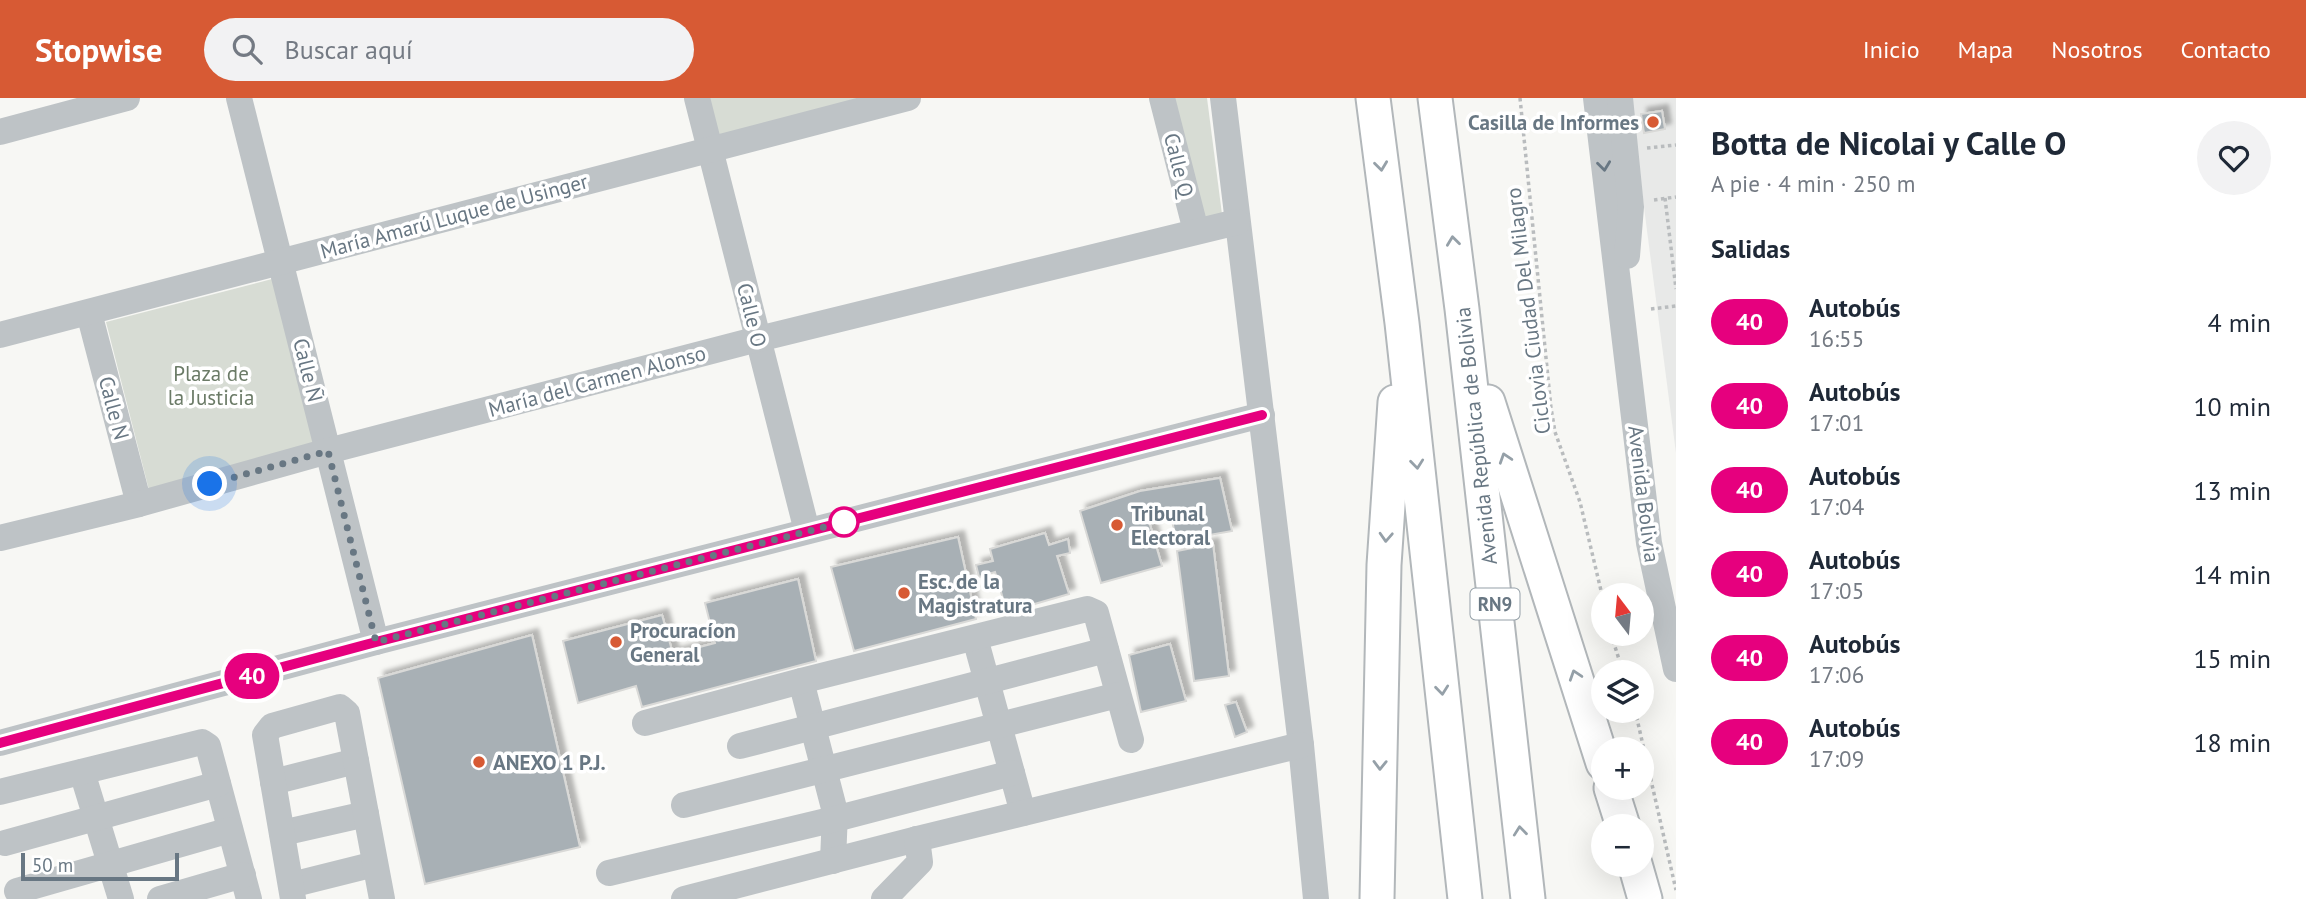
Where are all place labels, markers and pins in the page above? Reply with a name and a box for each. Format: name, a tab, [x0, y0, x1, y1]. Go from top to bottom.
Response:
place label: Casilla de Informes	[1468, 109, 1639, 136]
marker: Casilla de Informes	[1645, 114, 1661, 130]
place label: Tribunal Electoral	[1131, 500, 1211, 551]
unlabelled marker	[829, 507, 859, 537]
marker: Tribunal Electoral	[1109, 517, 1125, 533]
place label: Esc. de la Magistratura	[918, 568, 1033, 619]
marker: Esc. de la Magistratura	[896, 585, 912, 601]
place label: Procuracíon General	[630, 617, 736, 668]
marker: Procuracíon General	[608, 634, 624, 650]
place label: ANEXO 1 P.J.	[493, 749, 606, 776]
marker: ANEXO 1 P.J.	[471, 754, 487, 770]

